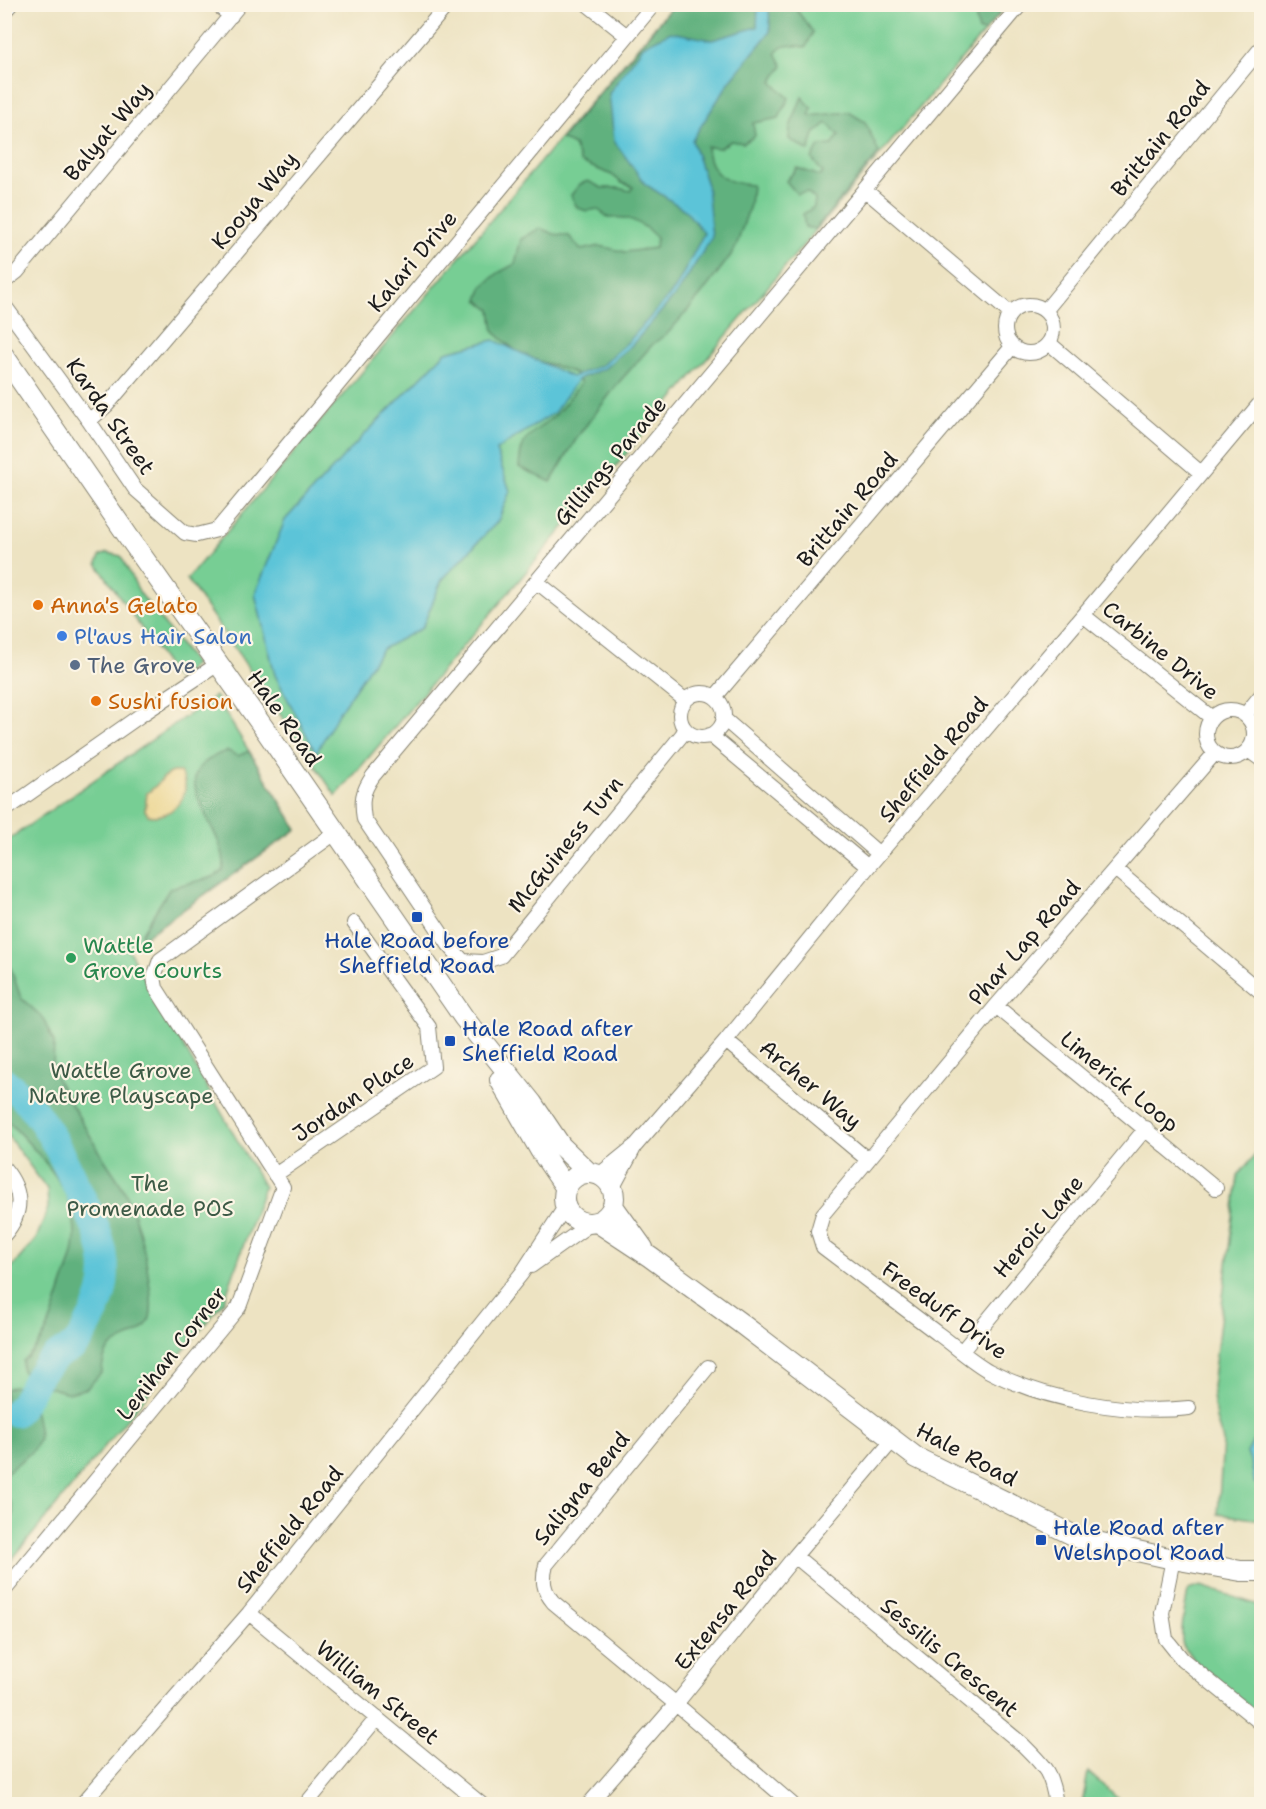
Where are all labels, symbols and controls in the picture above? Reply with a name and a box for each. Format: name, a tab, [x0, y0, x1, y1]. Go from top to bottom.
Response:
street label: Brittain Road	[1104, 74, 1217, 203]
street label: Balyat Way	[57, 75, 158, 187]
street label: Kooya Way	[205, 145, 304, 255]
street label: Kalari Drive	[361, 204, 464, 318]
street label: Karda Street	[60, 352, 162, 480]
street label: Gillings Parade	[548, 391, 673, 532]
street label: Brittain Road	[790, 445, 904, 573]
place label: Anna's Gelato	[50, 591, 198, 620]
street label: Carbine Drive	[1096, 594, 1225, 706]
marker: Anna's Gelato	[31, 598, 45, 612]
place label: Pl'aus Hair Salon	[74, 622, 252, 651]
marker: Pl'aus Hair Salon	[55, 629, 69, 643]
place label: The Grove	[87, 651, 196, 680]
marker: The Grove	[68, 658, 82, 672]
street label: Hale Road	[241, 664, 328, 772]
place label: Sushi fusion	[108, 687, 233, 716]
street label: Sheffield Road	[872, 690, 995, 828]
marker: Sushi fusion	[89, 694, 103, 708]
street label: McGuiness Turn	[501, 770, 630, 919]
street label: Phar Lap Road	[962, 873, 1087, 1011]
marker: Hale Road before Sheffield Road	[410, 910, 424, 924]
place label: Hale Road before Sheffield Road	[324, 926, 510, 980]
place label: Wattle Grove Courts	[83, 931, 222, 985]
marker: Wattle Grove Courts	[64, 951, 78, 965]
place label: Hale Road after Sheffield Road	[462, 1014, 633, 1068]
street label: Limerick Loop	[1054, 1024, 1185, 1138]
street label: Archer Way	[753, 1033, 868, 1136]
marker: Hale Road after Sheffield Road	[443, 1034, 457, 1048]
street label: Jordan Place	[287, 1046, 420, 1149]
park label: Wattle Grove Nature Playscape	[28, 1056, 214, 1110]
park label: The Promenade POS	[66, 1169, 234, 1223]
street label: Heroic Lane	[987, 1169, 1090, 1284]
street label: Freeduff Drive	[876, 1255, 1014, 1366]
street label: Lenihan Corner	[110, 1280, 233, 1426]
street label: Hale Road	[911, 1416, 1023, 1493]
street label: Saligna Bend	[527, 1425, 636, 1551]
street label: Sheffield Road	[229, 1460, 350, 1599]
place label: Hale Road after Welshpool Road	[1053, 1513, 1225, 1567]
marker: Hale Road after Welshpool Road	[1034, 1533, 1048, 1547]
street label: Extensa Road	[668, 1544, 783, 1676]
street label: Sessilis Crescent	[874, 1591, 1025, 1724]
street label: William Street	[310, 1634, 445, 1751]

